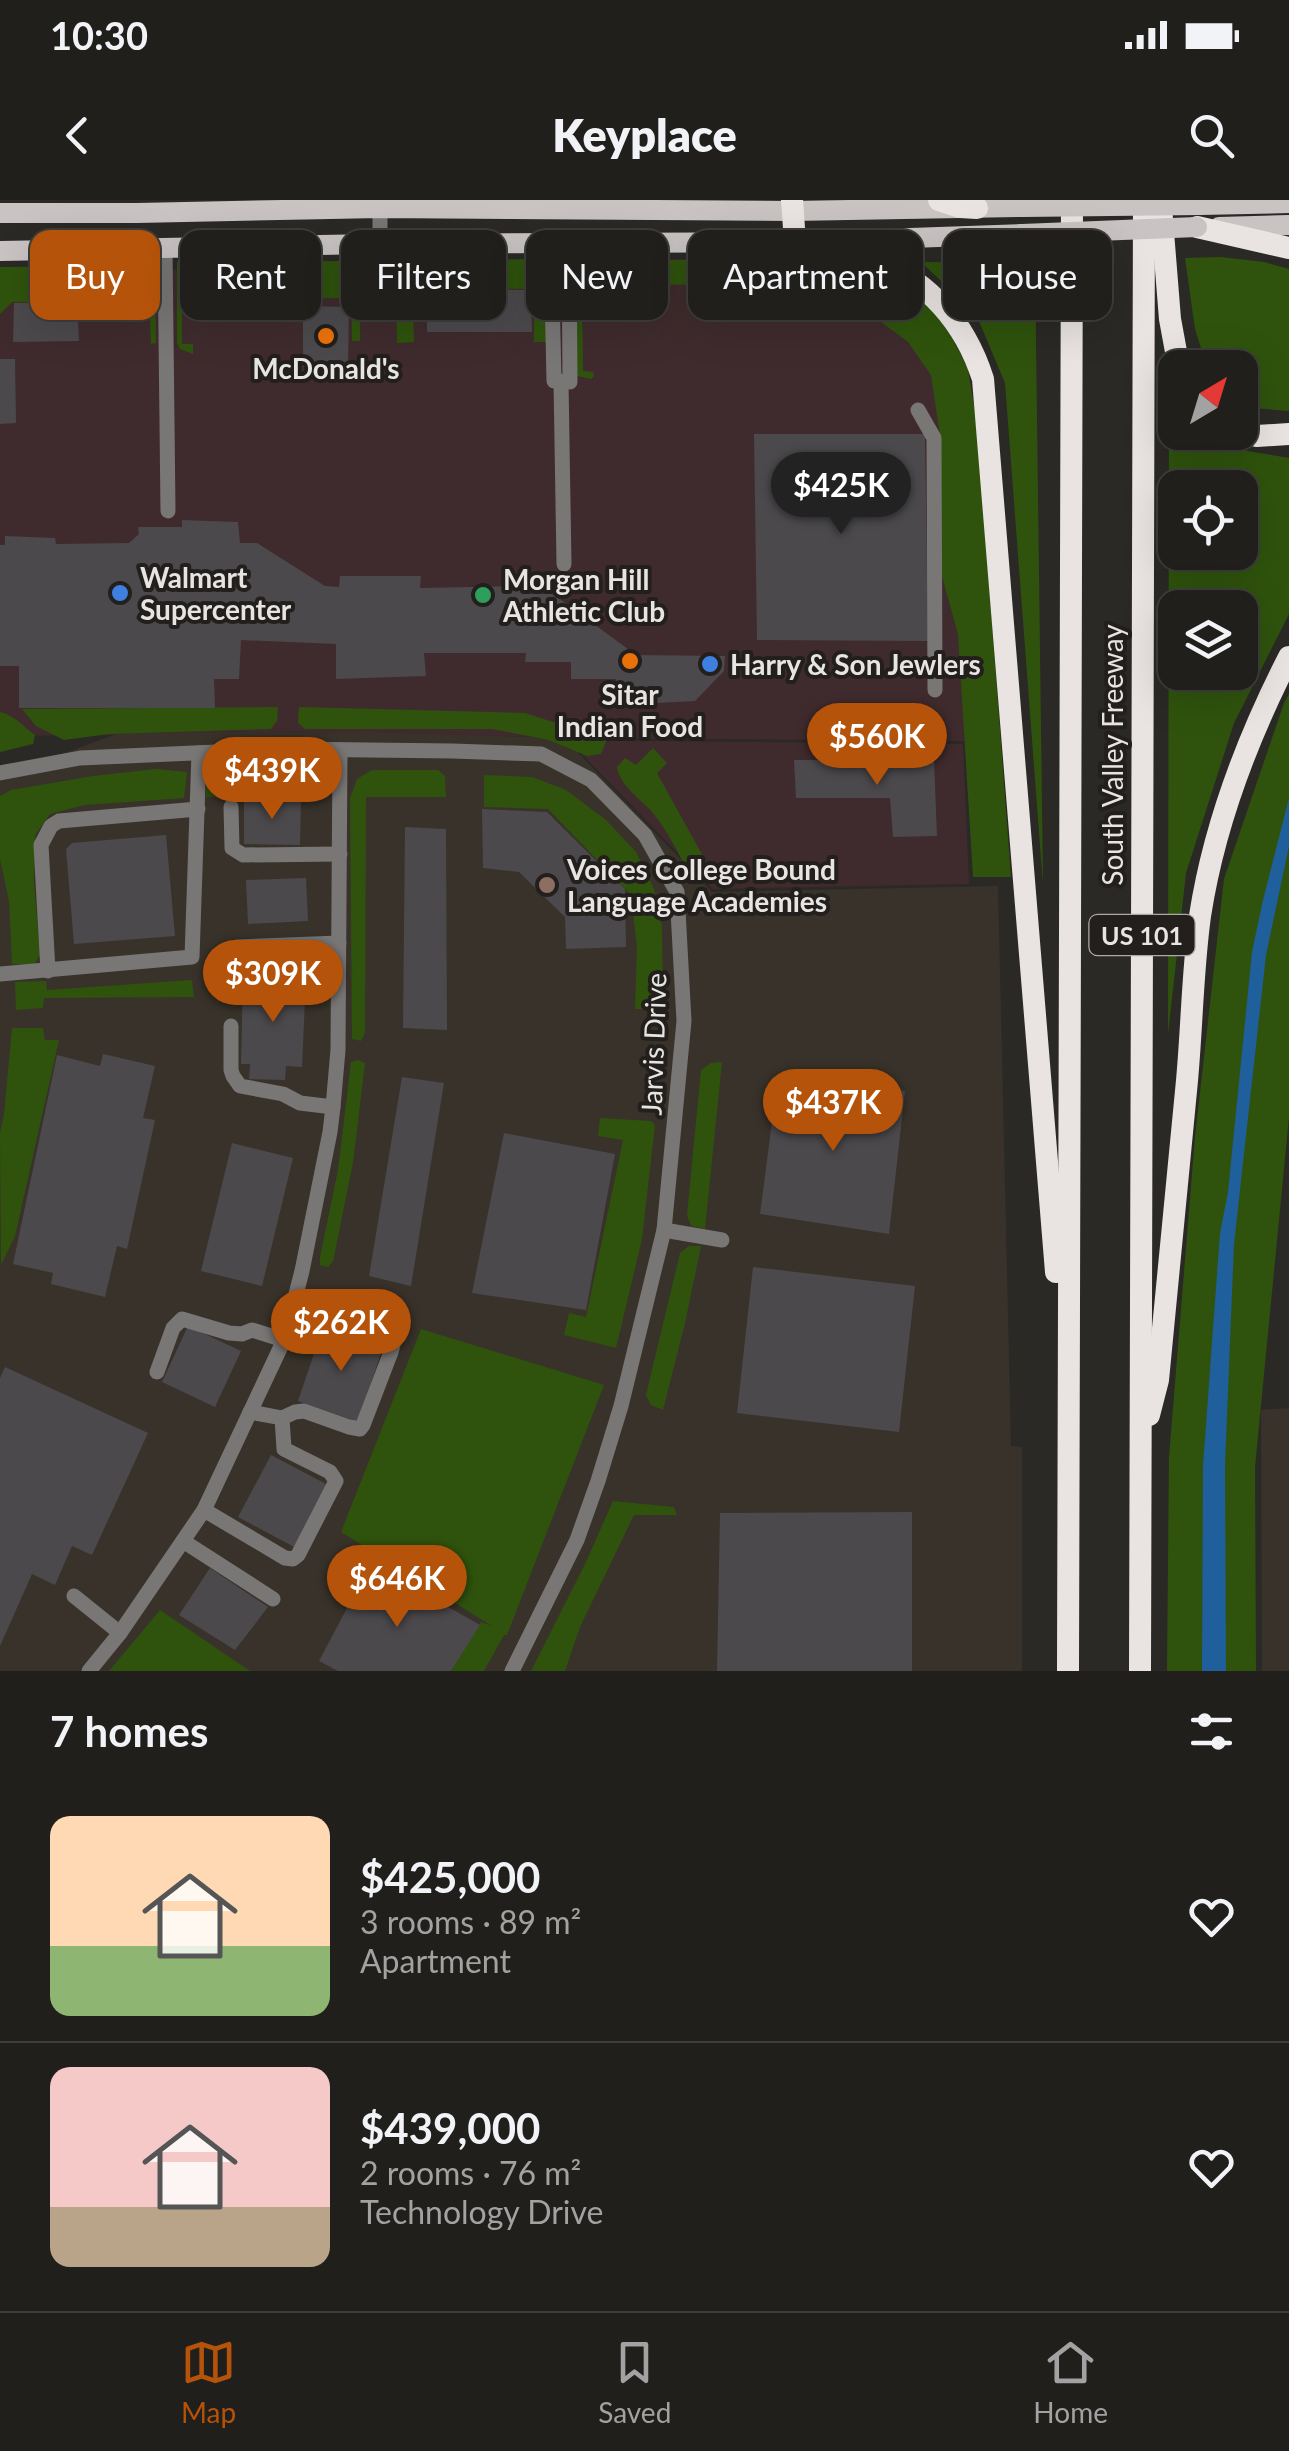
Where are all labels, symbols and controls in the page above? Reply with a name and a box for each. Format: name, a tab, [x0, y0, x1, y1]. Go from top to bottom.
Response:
text: 10:30	[50, 12, 148, 58]
icon: back	[50, 108, 105, 163]
text: Keyplace	[552, 108, 737, 162]
icon: search	[1184, 108, 1239, 163]
chip: Buy	[30, 230, 160, 320]
chip: Rent	[180, 230, 321, 320]
chip: Filters	[341, 230, 506, 320]
chip: New	[526, 230, 668, 320]
chip: Apartment	[688, 230, 923, 320]
chip: House	[943, 230, 1112, 320]
marker: McDonald's	[315, 325, 337, 347]
north arrow	[1158, 350, 1258, 450]
map controls	[1158, 350, 1258, 690]
place label: McDonald's	[252, 351, 400, 385]
pin: $425K	[771, 452, 911, 537]
text: $425K	[793, 465, 889, 504]
button: locate	[1158, 470, 1258, 570]
place label: Walmart Supercenter	[140, 560, 292, 626]
place label: Morgan Hill Athletic Club	[502, 562, 665, 628]
marker: Walmart Supercenter	[109, 582, 131, 604]
marker: Morgan Hill Athletic Club	[472, 584, 494, 606]
button: layers	[1158, 590, 1258, 690]
street label: South Valley Freeway	[1095, 624, 1129, 886]
place label: Harry & Son Jewlers	[730, 647, 981, 681]
marker: Sitar Indian Food	[619, 650, 641, 672]
marker: Harry & Son Jewlers	[699, 653, 721, 675]
place label: Sitar Indian Food	[557, 677, 703, 743]
pin: $560K	[807, 703, 947, 788]
text: $560K	[829, 716, 925, 755]
pin: $439K	[202, 737, 342, 822]
text: $439K	[224, 750, 320, 789]
place label: Voices College Bound Language Academies	[566, 852, 836, 918]
marker: Voices College Bound Language Academies	[536, 874, 558, 896]
road number: US 101	[1090, 915, 1194, 955]
pin: $309K	[203, 940, 343, 1025]
text: $309K	[225, 953, 321, 992]
street label: Jarvis Drive	[634, 972, 672, 1116]
pin: $437K	[763, 1069, 903, 1154]
text: $437K	[785, 1082, 881, 1121]
pin: $262K	[271, 1289, 411, 1374]
text: $262K	[293, 1302, 389, 1341]
pin: $646K	[327, 1545, 467, 1630]
text: $646K	[349, 1558, 445, 1597]
icon: filters	[1184, 1704, 1239, 1759]
text: 7 homes	[50, 1706, 208, 1756]
text: $425,000	[360, 1852, 540, 1902]
icon: home	[130, 1856, 250, 1976]
icon: heart	[1184, 1889, 1239, 1944]
text: 3 rooms · 89 m²	[360, 1902, 581, 1941]
text: Apartment	[360, 1941, 511, 1980]
text: $439,000	[360, 2103, 540, 2153]
icon: home	[130, 2107, 250, 2227]
icon: heart	[1184, 2140, 1239, 2195]
text: 2 rooms · 76 m²	[360, 2153, 581, 2192]
text: Technology Drive	[360, 2192, 603, 2231]
tab: Map	[181, 2335, 236, 2429]
tab: Saved	[598, 2335, 671, 2429]
tab: Home	[1033, 2335, 1108, 2429]

